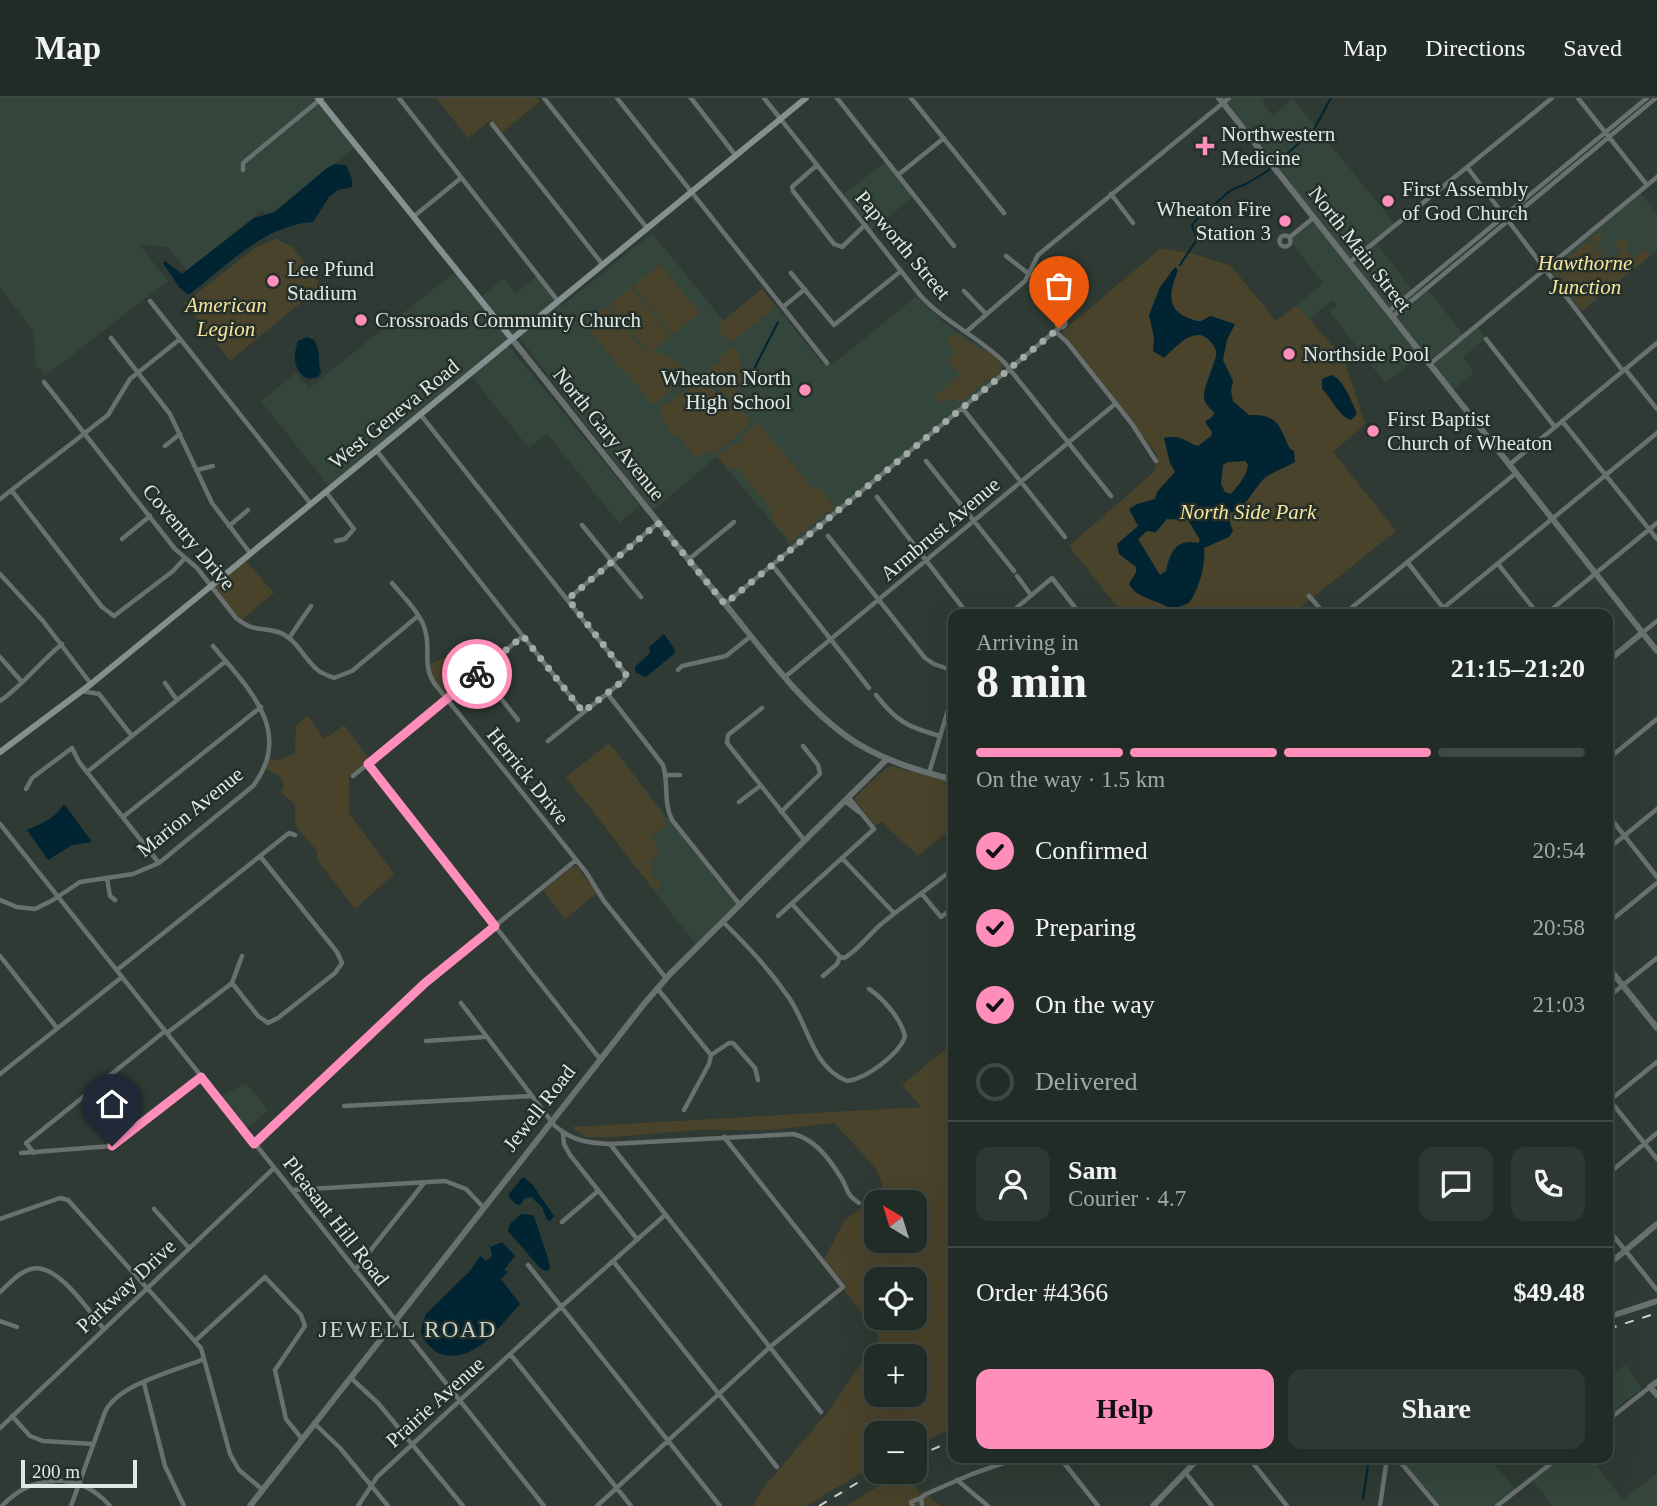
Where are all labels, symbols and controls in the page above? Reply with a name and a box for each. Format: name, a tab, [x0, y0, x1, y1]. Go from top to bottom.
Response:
text: Map	[35, 30, 101, 66]
text: Map	[1343, 35, 1387, 61]
text: Directions	[1425, 35, 1525, 61]
text: Saved	[1563, 35, 1622, 61]
place label: Northwestern Medicine	[1221, 122, 1336, 170]
marker: Northwestern Medicine	[1195, 136, 1215, 156]
place label: First Assembly of God Church	[1402, 177, 1529, 225]
street label: North Main Street	[1304, 181, 1417, 317]
street label: Papworth Street	[851, 186, 956, 304]
marker: First Assembly of God Church	[1380, 193, 1396, 209]
place label: Wheaton Fire Station 3	[1156, 197, 1271, 245]
marker: Wheaton Fire Station 3	[1277, 213, 1293, 229]
park label: Hawthorne Junction	[1537, 251, 1632, 299]
pin	[1029, 256, 1089, 328]
place label: Lee Pfund Stadium	[287, 257, 374, 305]
icon: bag	[1040, 267, 1078, 305]
marker: Lee Pfund Stadium	[265, 273, 281, 289]
park label: American Legion	[183, 293, 267, 341]
place label: Crossroads Community Church	[375, 308, 641, 332]
marker: Crossroads Community Church	[353, 312, 369, 328]
place label: Northside Pool	[1303, 342, 1430, 366]
marker: Northside Pool	[1281, 346, 1297, 362]
street label: West Geneva Road	[324, 354, 464, 474]
street label: North Gary Avenue	[548, 363, 670, 505]
place label: Wheaton North High School	[661, 366, 791, 414]
marker: Wheaton North High School	[797, 382, 813, 398]
place label: First Baptist Church of Wheaton	[1387, 407, 1553, 455]
marker: First Baptist Church of Wheaton	[1365, 423, 1381, 439]
street label: Armbrust Avenue	[875, 472, 1005, 586]
street label: Coventry Drive	[138, 479, 240, 595]
park label: North Side Park	[1179, 500, 1317, 524]
text: Arriving in	[976, 630, 1079, 655]
courier	[442, 639, 512, 709]
text: 21:15–21:20	[1451, 654, 1585, 683]
icon: bike	[458, 655, 496, 693]
text: 8 min	[976, 656, 1087, 707]
street label: Herrick Drive	[482, 723, 574, 829]
street label: Marion Avenue	[132, 762, 248, 862]
text: On the way · 1.5 km	[976, 767, 1165, 792]
icon: check	[976, 832, 1014, 870]
text: Confirmed	[1035, 836, 1148, 865]
text: 20:54	[1533, 838, 1585, 863]
icon: check	[976, 909, 1014, 947]
text: Preparing	[1035, 913, 1136, 942]
text: 20:58	[1533, 915, 1585, 940]
icon: check	[976, 986, 1014, 1024]
text: On the way	[1035, 990, 1155, 1019]
text: 21:03	[1533, 992, 1585, 1017]
street label: Jewell Road	[498, 1060, 581, 1156]
text: Delivered	[1035, 1067, 1138, 1096]
pin	[82, 1074, 142, 1146]
icon: home	[93, 1085, 131, 1123]
button: person	[976, 1147, 1050, 1221]
button: chat	[1419, 1147, 1493, 1221]
button: phone	[1511, 1147, 1585, 1221]
street label: Pleasant Hill Road	[278, 1152, 394, 1291]
text: Sam	[1068, 1156, 1117, 1185]
text: Courier · 4.7	[1068, 1186, 1186, 1211]
north arrow	[864, 1190, 928, 1253]
map controls	[864, 1190, 927, 1484]
street label: Parkway Drive	[72, 1234, 180, 1338]
button: locate	[864, 1267, 927, 1330]
text: Order #4366	[976, 1278, 1108, 1307]
text: $49.48	[1514, 1278, 1585, 1307]
district label: JEWELL ROAD	[319, 1317, 497, 1342]
button: +	[864, 1344, 927, 1407]
street label: Prairie Avenue	[381, 1352, 489, 1452]
button: Help	[976, 1369, 1274, 1449]
button: Share	[1288, 1369, 1585, 1449]
button: −	[864, 1421, 927, 1484]
scale bar	[21, 1457, 136, 1489]
text: 200 m	[32, 1461, 80, 1482]

